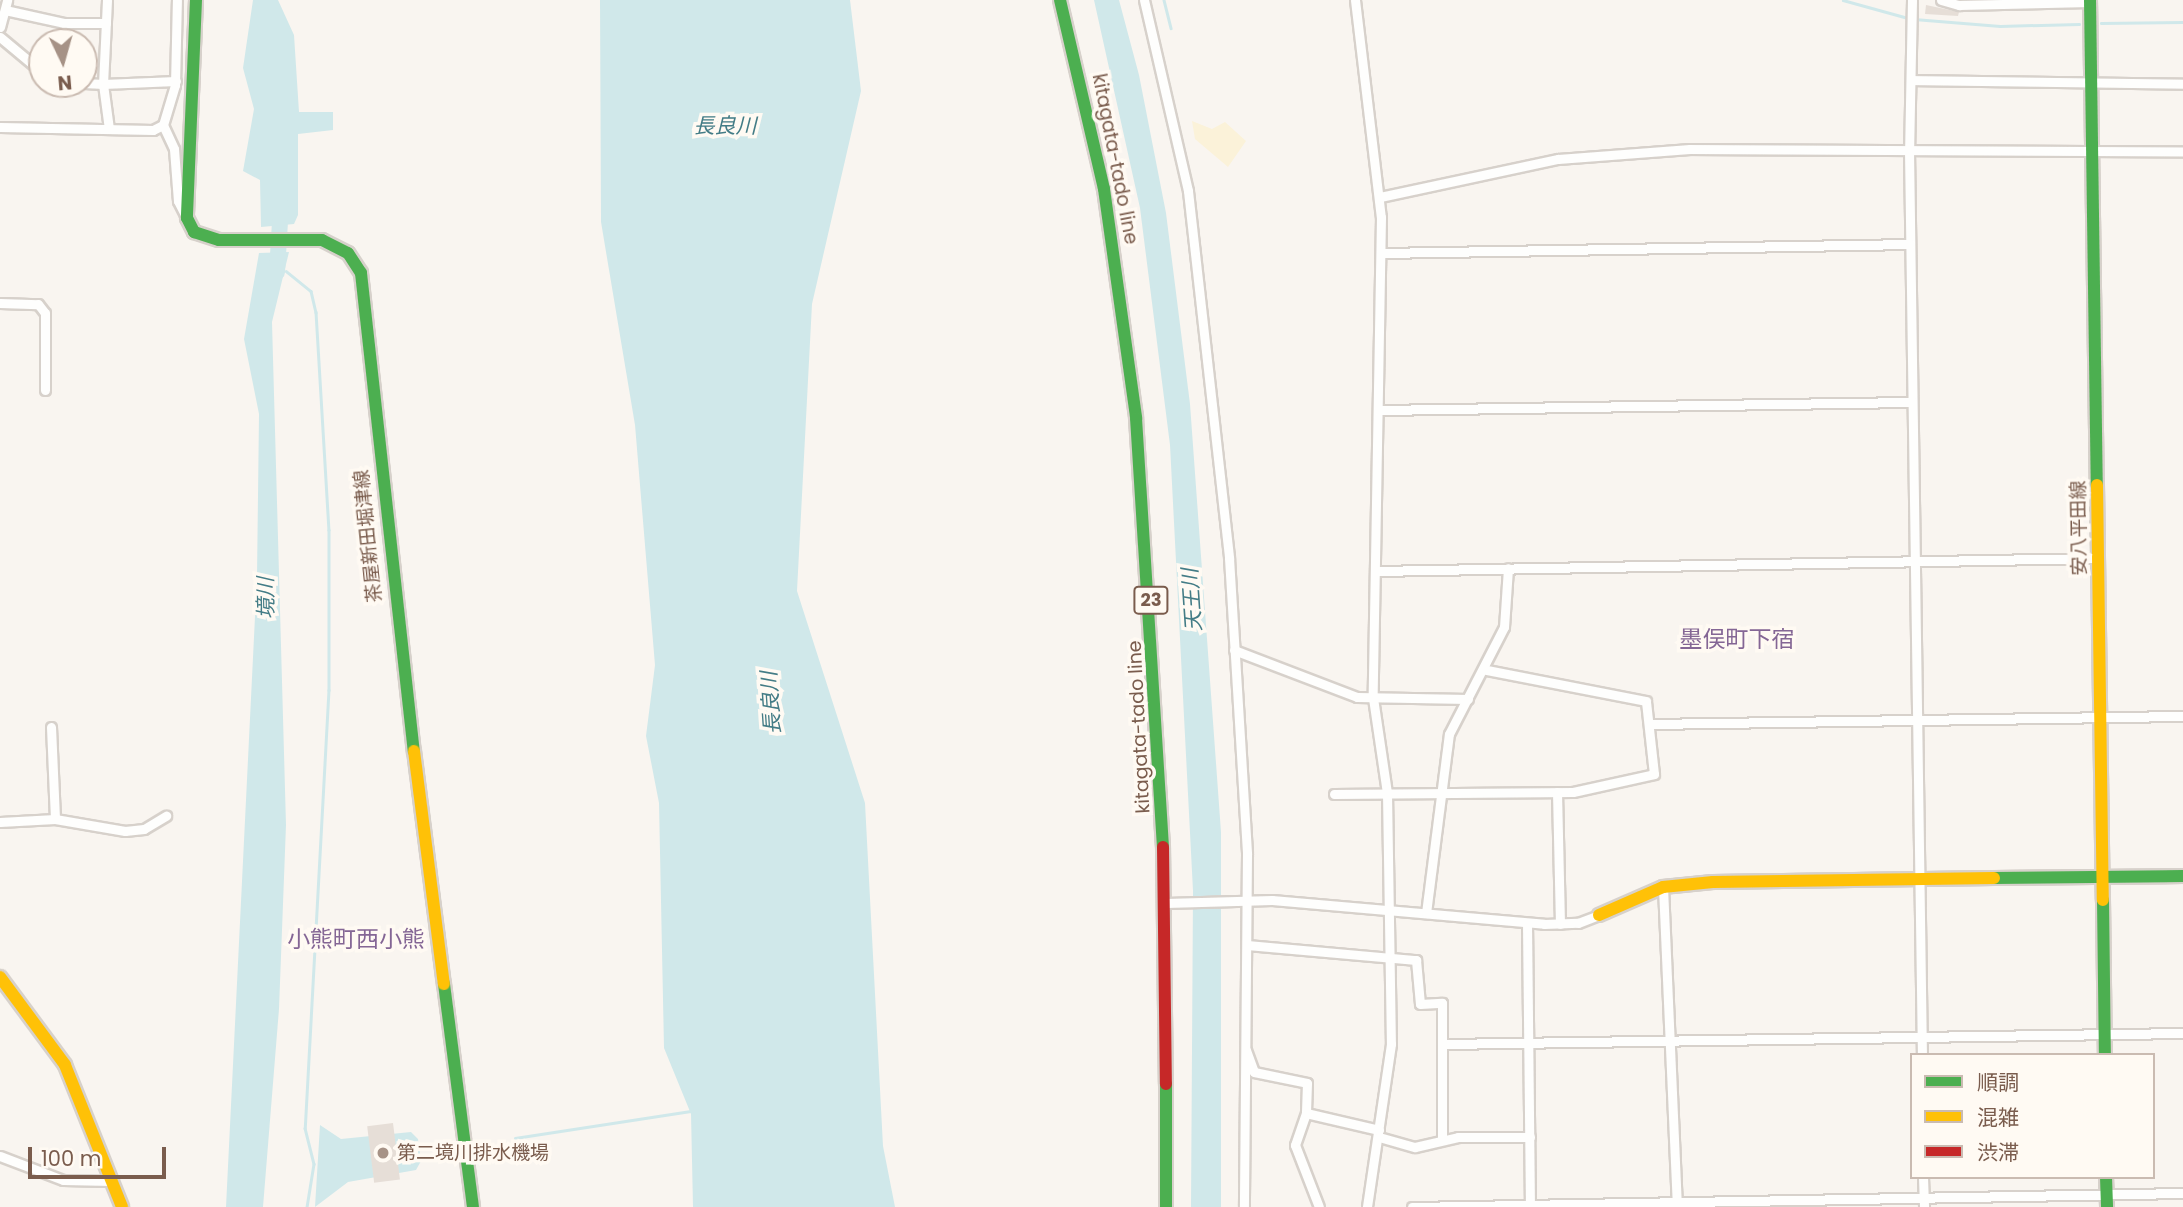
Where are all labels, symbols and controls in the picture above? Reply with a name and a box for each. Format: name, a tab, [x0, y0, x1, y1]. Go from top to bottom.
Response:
north arrow	[28, 28, 98, 98]
text: N	[56, 68, 73, 96]
street label: kitagata-tado line	[1087, 72, 1143, 246]
water label: 長良川	[694, 113, 756, 139]
street label: 茶屋新田堀津線	[350, 469, 386, 603]
street label: 安八平田線	[2067, 480, 2091, 576]
water label: 天王川	[1177, 568, 1207, 632]
water label: 境川	[253, 577, 279, 619]
road number: 23	[1132, 586, 1170, 614]
district label: 墨俣町下宿	[1680, 625, 1794, 653]
street label: kitagata-tado line	[1123, 640, 1155, 814]
water label: 長良川	[756, 671, 786, 735]
district label: 小熊町西小熊	[287, 925, 425, 953]
legend	[1910, 1053, 2155, 1179]
text: 順調	[1977, 1068, 2019, 1097]
text: 混雑	[1977, 1103, 2019, 1132]
scale bar	[32, 1134, 170, 1178]
text: 渋滞	[1977, 1138, 2019, 1167]
place label: 第二境川排水機場	[397, 1142, 549, 1164]
text: 100 m	[41, 1144, 101, 1173]
marker: 第二境川排水機場	[375, 1145, 391, 1161]

